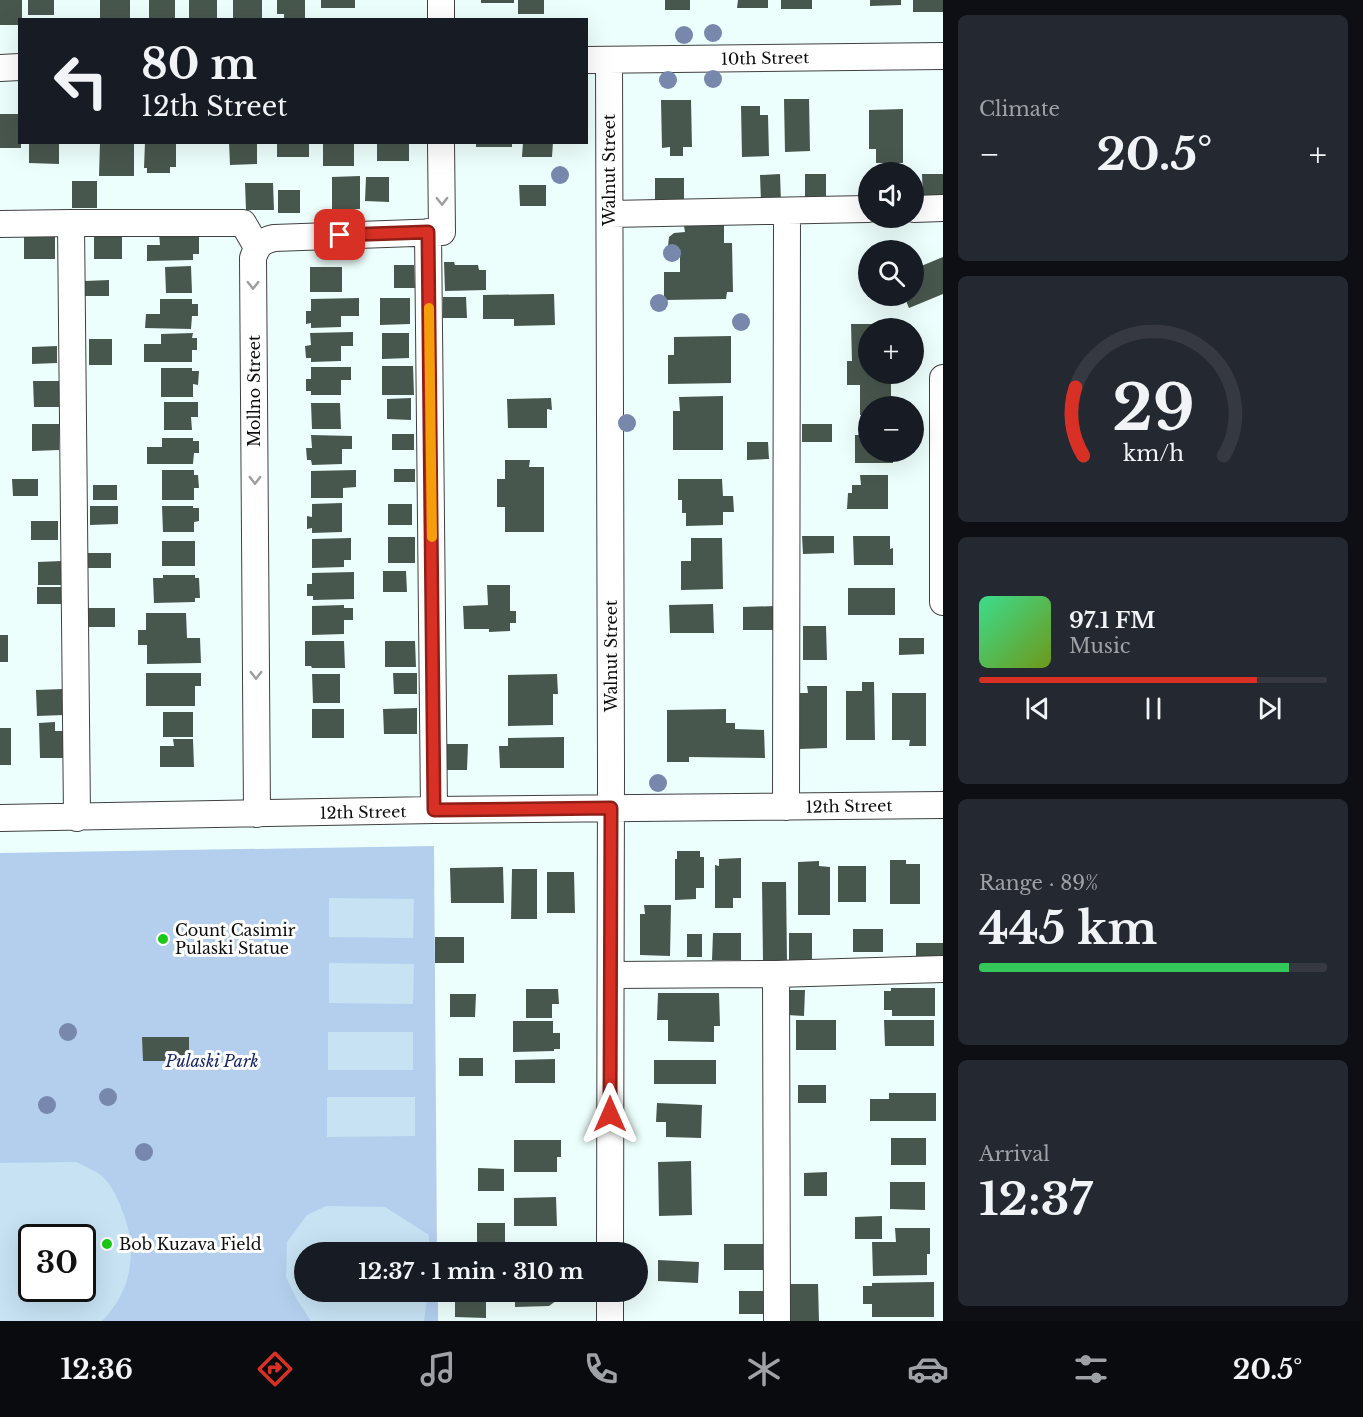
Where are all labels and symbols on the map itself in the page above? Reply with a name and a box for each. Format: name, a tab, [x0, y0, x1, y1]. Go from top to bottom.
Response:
street label: 10th Street	[721, 47, 809, 69]
street label: Walnut Street	[599, 114, 619, 227]
one-way arrow	[436, 196, 448, 205]
pin	[314, 209, 365, 260]
one-way arrow	[247, 280, 259, 289]
street label: Mollno Street	[244, 335, 264, 447]
one-way arrow	[249, 475, 261, 484]
street label: Walnut Street	[601, 600, 621, 713]
one-way arrow	[250, 670, 262, 679]
street label: 12th Street	[805, 795, 893, 817]
street label: 12th Street	[319, 801, 407, 823]
place label: Count Casimir Pulaski Statue	[175, 920, 296, 958]
marker: Count Casimir Pulaski Statue	[156, 932, 170, 946]
park label: Pulaski Park	[165, 1051, 258, 1071]
position arrow	[578, 1082, 642, 1146]
speed limit sign: 30	[18, 1224, 96, 1302]
place label: Bob Kuzava Field	[119, 1234, 262, 1254]
marker: Bob Kuzava Field	[100, 1237, 114, 1251]

